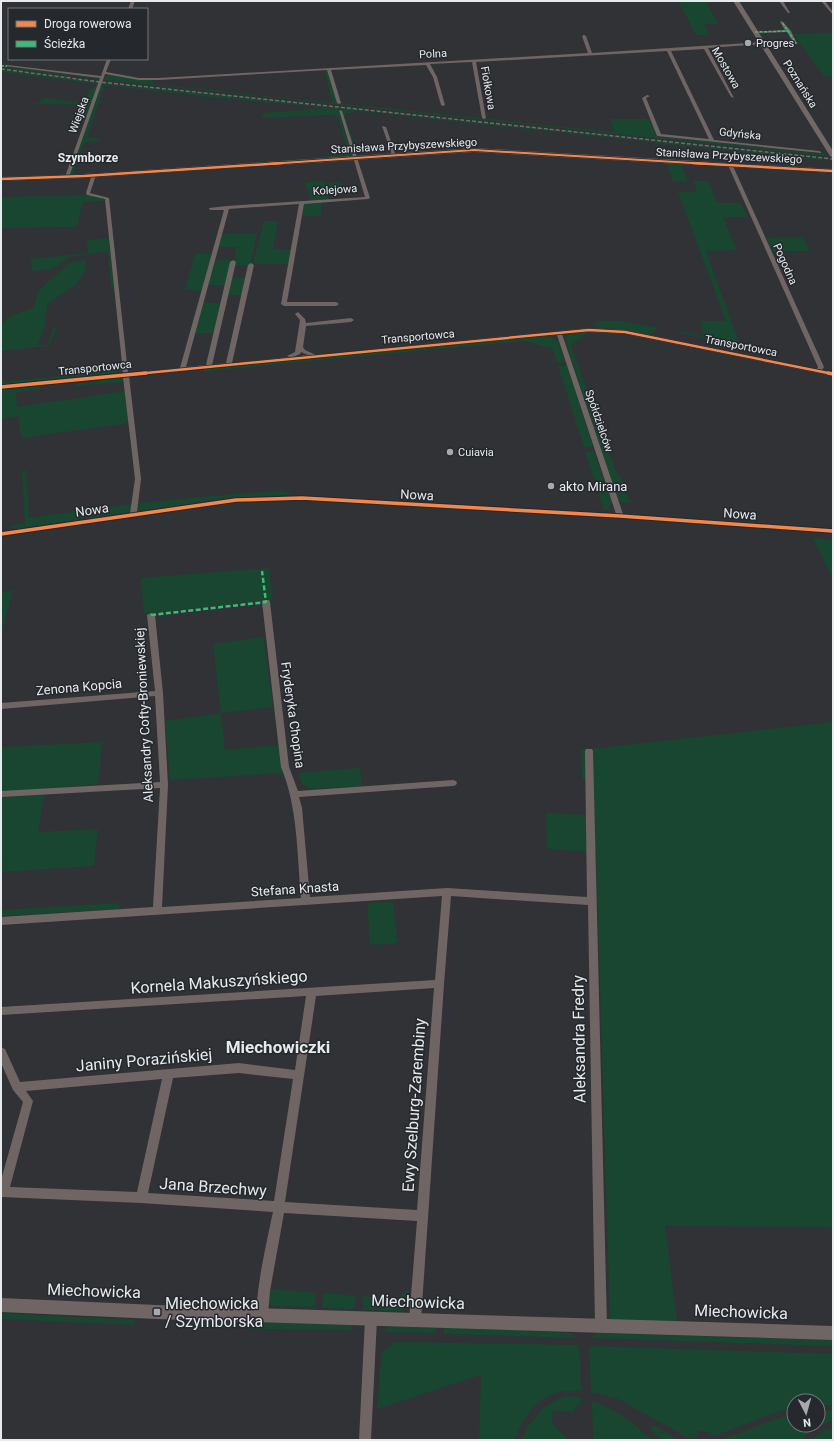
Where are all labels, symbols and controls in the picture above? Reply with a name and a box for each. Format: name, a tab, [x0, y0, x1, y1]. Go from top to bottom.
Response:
legend	[8, 8, 148, 60]
text: Droga rowerowa	[44, 17, 131, 31]
text: Ścieżka	[44, 36, 85, 51]
place label: Progres	[756, 37, 794, 50]
marker: Progres	[743, 38, 753, 48]
street label: Mostowa	[709, 45, 743, 91]
street label: Polna	[419, 47, 447, 61]
street label: Poznańska	[780, 58, 820, 110]
street label: Fiołkowa	[478, 65, 498, 111]
street label: Wiejska	[66, 95, 92, 135]
street label: Gdyńska	[718, 125, 762, 143]
street label: Stanisława Przybyszewskiego	[331, 136, 477, 156]
street label: Stanisława Przybyszewskiego	[656, 146, 802, 166]
district label: Szymborze	[58, 151, 119, 165]
street label: Kolejowa	[312, 182, 358, 198]
street label: Pogodna	[770, 241, 800, 287]
street label: Transportowca	[381, 327, 455, 347]
street label: Transportowca	[704, 333, 778, 359]
street label: Transportowca	[58, 358, 132, 378]
street label: Spółdzielców	[582, 388, 616, 455]
place label: Cuiavia	[458, 446, 494, 459]
marker: Cuiavia	[445, 447, 455, 457]
place label: akto Mirana	[559, 479, 627, 494]
marker: akto Mirana	[546, 481, 556, 491]
street label: Nowa	[400, 487, 434, 503]
street label: Nowa	[74, 500, 110, 520]
street label: Nowa	[723, 505, 757, 523]
street label: Aleksandry Cofty-Broniewskiej	[132, 627, 156, 803]
street label: Fryderyka Chopina	[278, 661, 308, 769]
street label: Zenona Kopcia	[35, 676, 123, 698]
street label: Stefana Knasta	[250, 878, 340, 900]
street label: Kornela Makuszyńskiego	[130, 966, 308, 998]
street label: Aleksandra Fredry	[568, 974, 590, 1103]
street label: Ewy Szelburg-Zarembiny	[398, 1017, 430, 1192]
district label: Miechowiczki	[226, 1037, 330, 1057]
street label: Janiny Porazińskiej	[75, 1045, 213, 1075]
street label: Jana Brzechwy	[159, 1174, 268, 1200]
street label: Miechowicka	[47, 1280, 141, 1302]
street label: Miechowicka	[371, 1291, 465, 1313]
place label: Miechowicka / Szymborska	[165, 1294, 263, 1331]
street label: Miechowicka	[694, 1301, 788, 1323]
marker: Miechowicka / Szymborska	[152, 1307, 162, 1317]
north arrow	[786, 1393, 826, 1433]
text: N	[802, 1416, 812, 1429]

